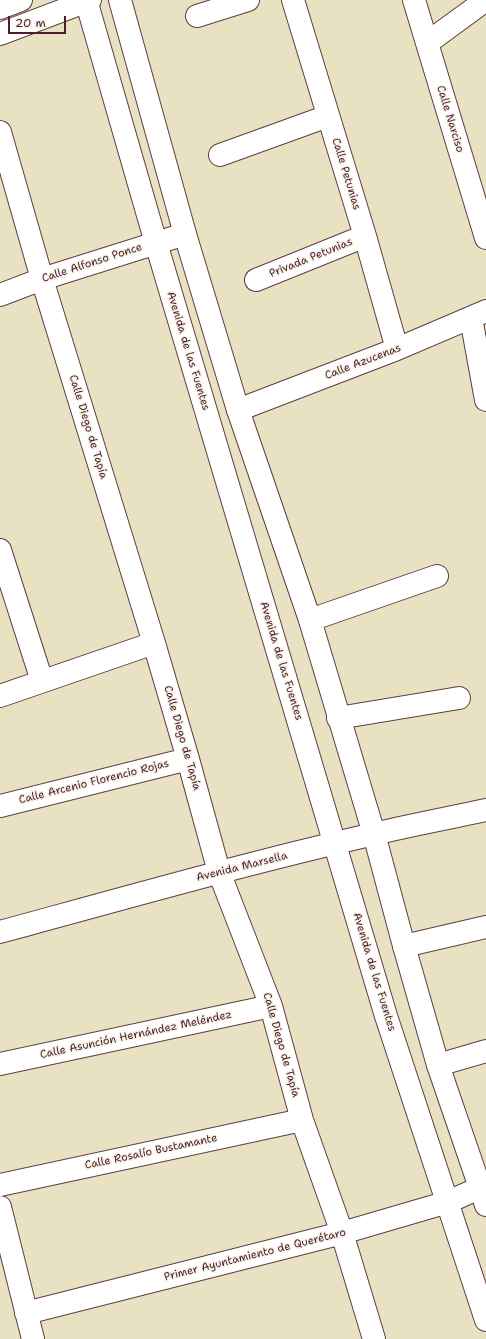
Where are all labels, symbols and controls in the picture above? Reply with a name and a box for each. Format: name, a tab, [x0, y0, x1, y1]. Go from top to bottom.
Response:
scale bar	[10, 8, 68, 34]
text: 20 m	[15, 15, 46, 31]
street label: Calle Narciso	[434, 84, 466, 154]
street label: Calle Petunias	[329, 136, 363, 212]
street label: Privada Petunias	[267, 235, 355, 281]
street label: Calle Alfonso Ponce	[40, 241, 144, 285]
street label: Avenida de las Fuentes	[164, 290, 212, 412]
street label: Calle Azucenas	[323, 341, 403, 383]
street label: Calle Diego de Tapía	[66, 373, 110, 481]
street label: Avenida de las Fuentes	[257, 600, 305, 722]
street label: Calle Diego de Tapía	[161, 684, 203, 792]
street label: Calle Arcenio Florencio Rojas	[17, 757, 171, 807]
street label: Avenida Marsella	[195, 849, 289, 885]
street label: Avenida de las Fuentes	[350, 911, 398, 1033]
street label: Calle Diego de Tapía	[260, 991, 302, 1099]
street label: Calle Asunción Hernández Meléndez	[39, 1008, 233, 1062]
street label: Calle Rosalío Bustamante	[83, 1131, 219, 1173]
street label: Primer Ayuntamiento de Querétaro	[163, 1226, 347, 1284]

